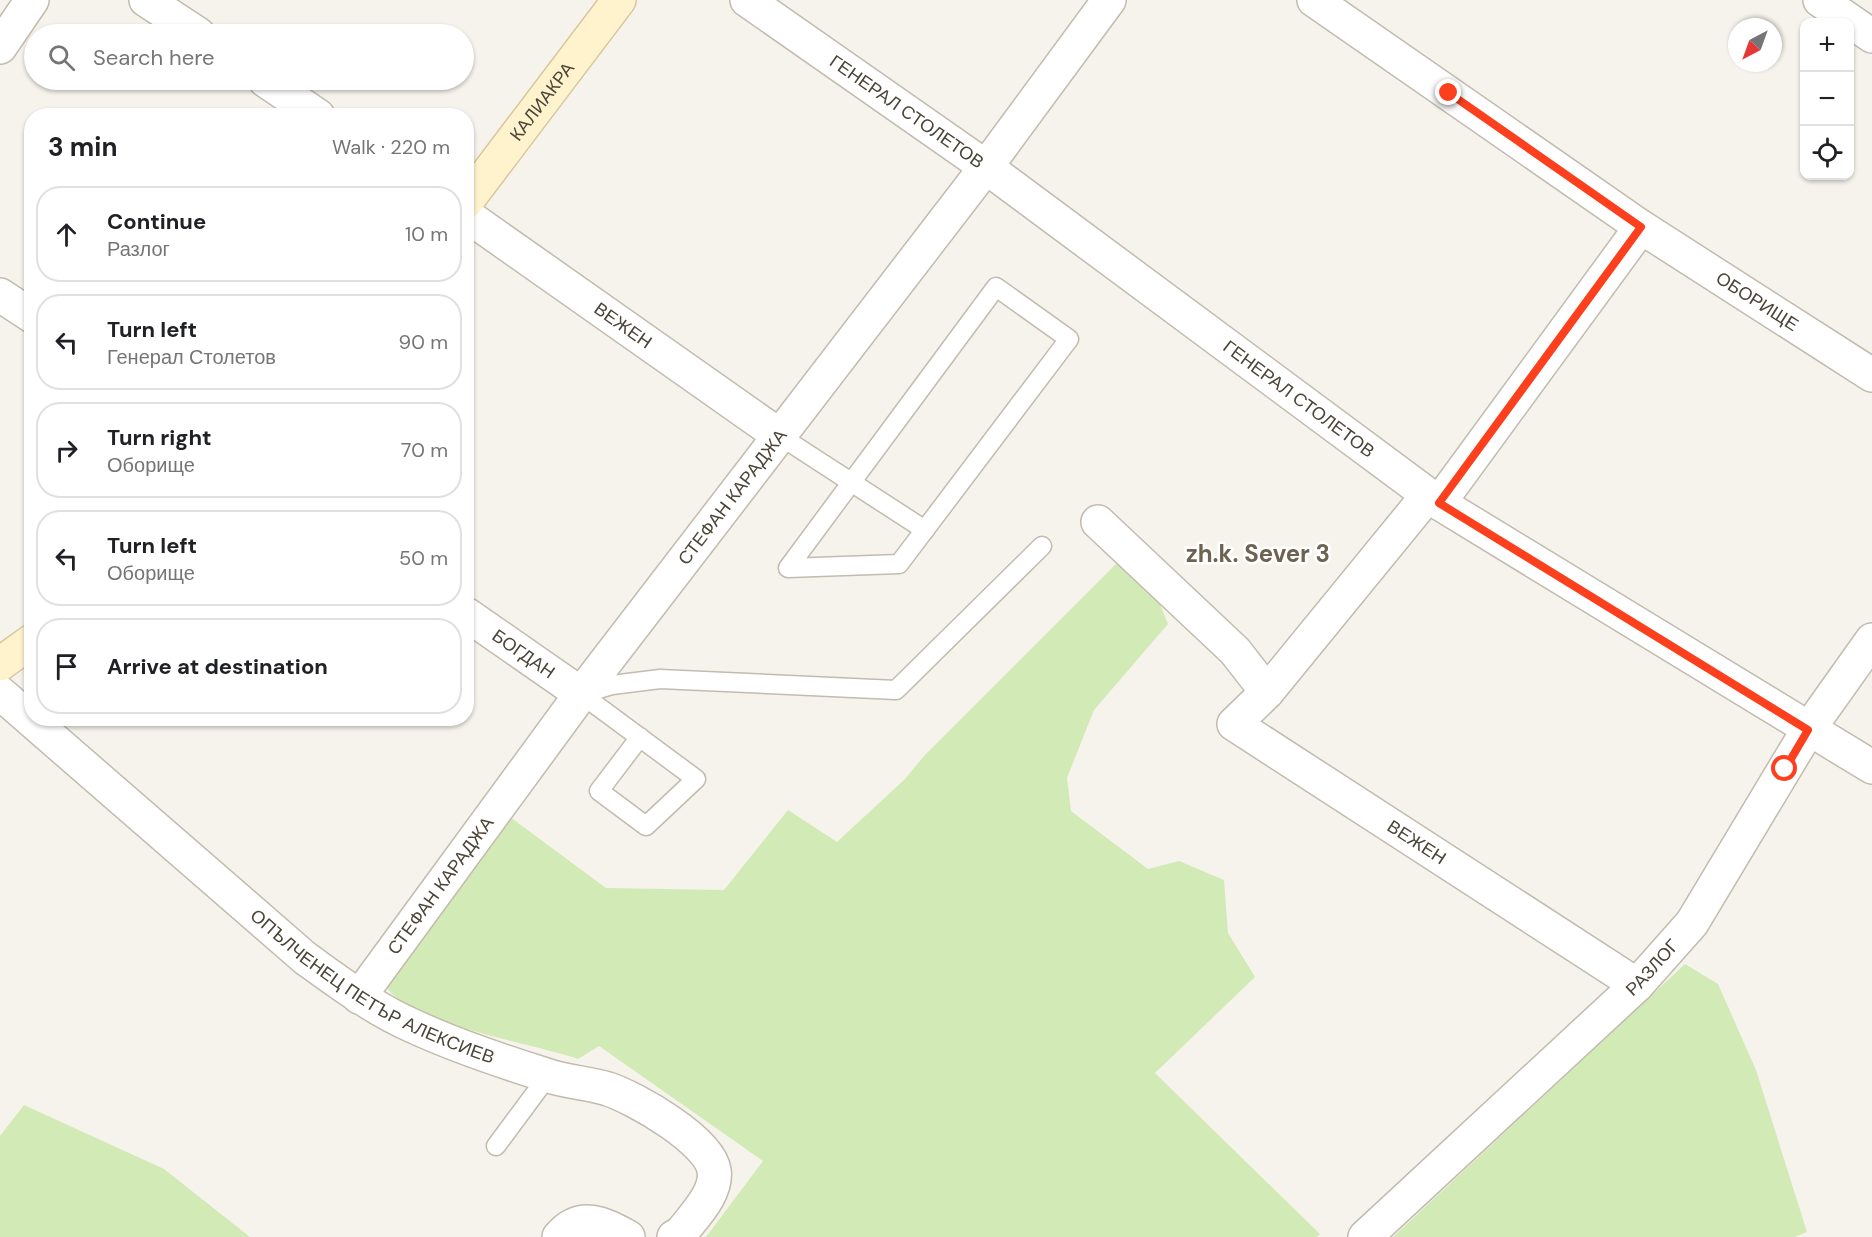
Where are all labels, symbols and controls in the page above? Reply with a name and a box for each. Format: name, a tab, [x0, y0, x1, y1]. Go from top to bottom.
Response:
north arrow	[1728, 18, 1782, 72]
map controls	[1800, 18, 1854, 180]
button: +	[1800, 18, 1854, 72]
search box	[24, 24, 474, 90]
icon: search	[45, 41, 78, 74]
text: Search here	[93, 43, 214, 72]
street label: ГЕНЕРАЛ СТОЛЕТОВ	[825, 49, 989, 174]
street label: КАЛИАКРА	[504, 57, 580, 146]
button: −	[1800, 72, 1854, 126]
route end	[1435, 79, 1461, 105]
button: locate	[1800, 126, 1854, 180]
text: 3 min	[48, 130, 117, 164]
text: Walk · 220 m	[332, 134, 450, 160]
text: Continue	[107, 207, 206, 236]
icon: ahead	[50, 218, 83, 251]
text: 10 m	[405, 221, 448, 247]
text: Разлог	[107, 236, 170, 262]
street label: ОБОРИЩЕ	[1711, 266, 1803, 337]
street label: ВЕЖЕН	[589, 297, 657, 354]
text: Turn left	[107, 315, 197, 344]
icon: left	[50, 326, 83, 359]
text: 90 m	[399, 329, 448, 355]
street label: ГЕНЕРАЛ СТОЛЕТОВ	[1218, 335, 1379, 463]
text: Генерал Столетов	[107, 344, 276, 370]
text: Turn right	[107, 423, 212, 452]
street label: СТЕФАН КАРАДЖА	[672, 424, 792, 570]
icon: right	[50, 434, 83, 467]
text: 70 m	[401, 437, 448, 463]
text: Оборище	[107, 452, 195, 478]
text: Turn left	[107, 531, 197, 560]
district label: zh.k. Sever 3	[1186, 538, 1330, 569]
icon: left	[50, 542, 83, 575]
text: 50 m	[399, 545, 448, 571]
text: Оборище	[107, 560, 195, 586]
street label: БОГДАН	[487, 624, 560, 684]
icon: arrive	[50, 650, 83, 683]
text: Arrive at destination	[107, 652, 328, 681]
route start	[1771, 755, 1797, 781]
street label: СТЕФАН КАРАДЖА	[382, 812, 499, 959]
street label: ВЕЖЕН	[1383, 814, 1451, 870]
street label: ОПЪЛЧЕНЕЦ ПЕТЪР АЛЕКСИЕВ	[245, 904, 498, 1069]
street label: РАЗЛОГ	[1621, 934, 1684, 1001]

